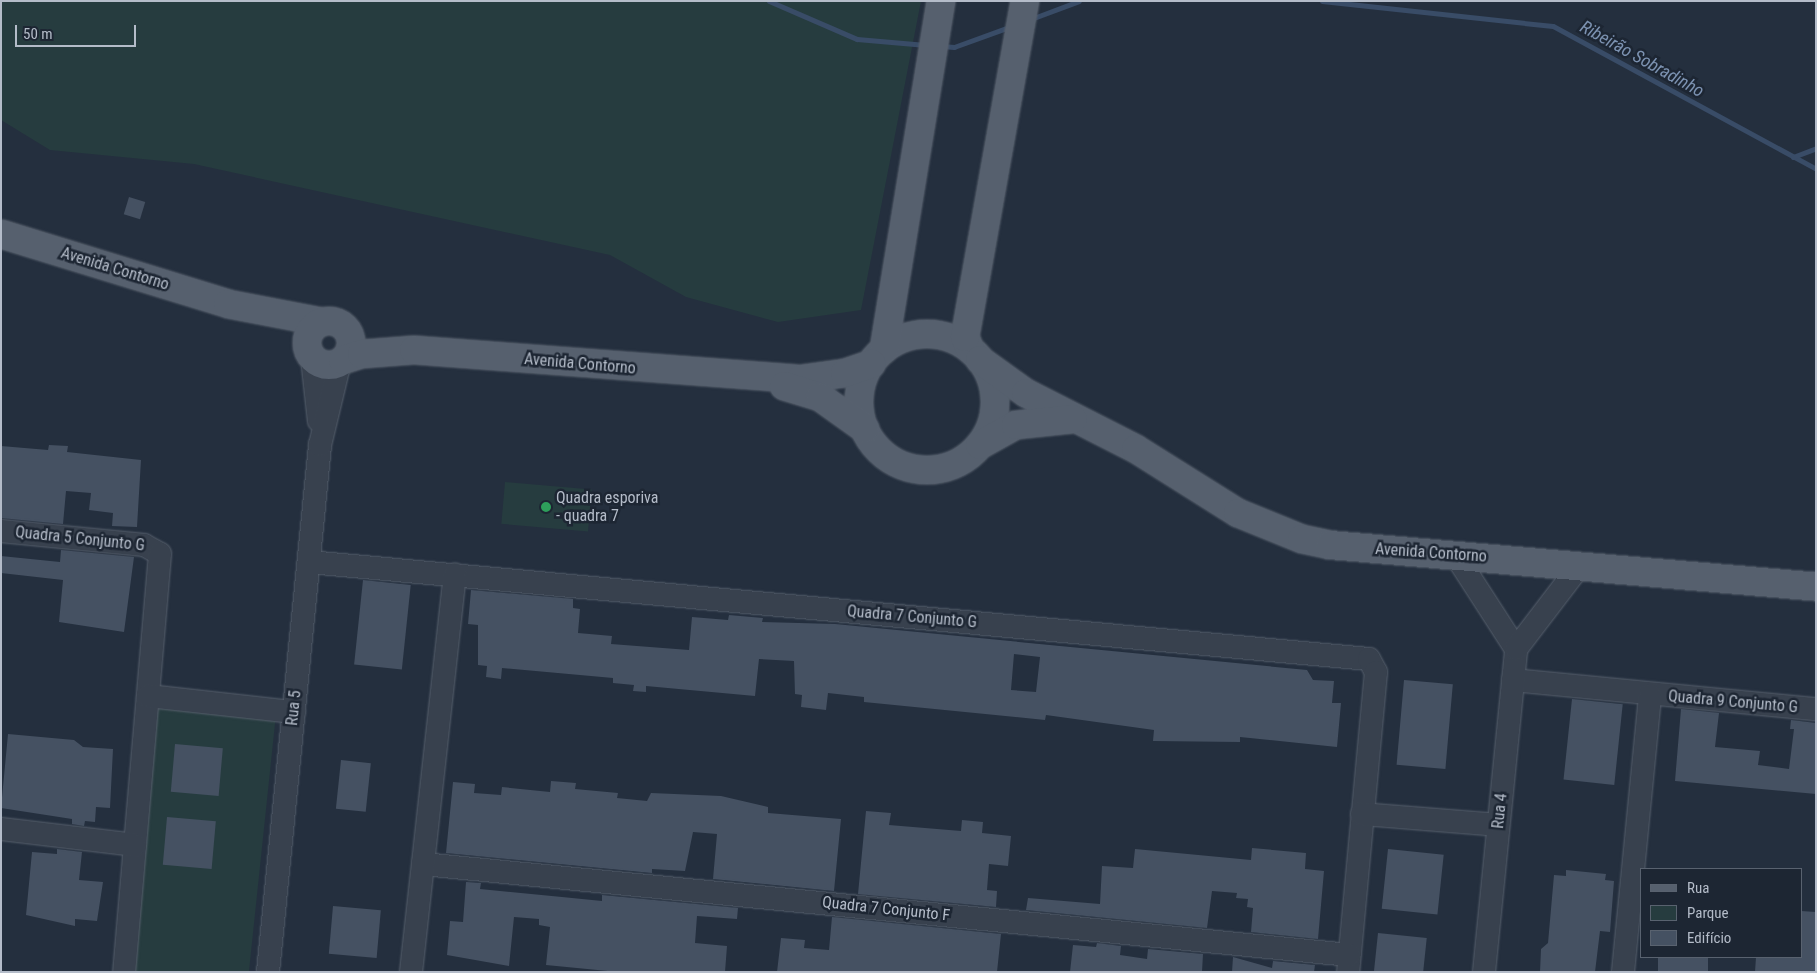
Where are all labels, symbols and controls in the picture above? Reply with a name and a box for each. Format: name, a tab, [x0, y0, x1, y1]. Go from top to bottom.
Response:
scale bar	[18, 15, 139, 47]
water label: Ribeirão Sobradinho	[1576, 16, 1708, 102]
text: 50 m	[23, 25, 53, 43]
street label: Avenida Contorno	[59, 243, 171, 295]
street label: Avenida Contorno	[523, 350, 637, 378]
place label: Quadra esporiva - quadra 7	[556, 488, 659, 526]
marker: Quadra esporiva - quadra 7	[540, 501, 552, 513]
street label: Quadra 5 Conjunto G	[14, 523, 146, 555]
street label: Avenida Contorno	[1375, 540, 1487, 566]
street label: Quadra 7 Conjunto G	[846, 602, 978, 632]
street label: Quadra 9 Conjunto G	[1667, 687, 1799, 717]
street label: Rua 5	[283, 689, 305, 727]
street label: Rua 4	[1489, 792, 1511, 830]
legend	[1640, 868, 1802, 958]
text: Rua	[1687, 879, 1709, 897]
street label: Quadra 7 Conjunto F	[821, 893, 951, 925]
text: Parque	[1687, 904, 1729, 922]
text: Edifício	[1687, 929, 1731, 947]

